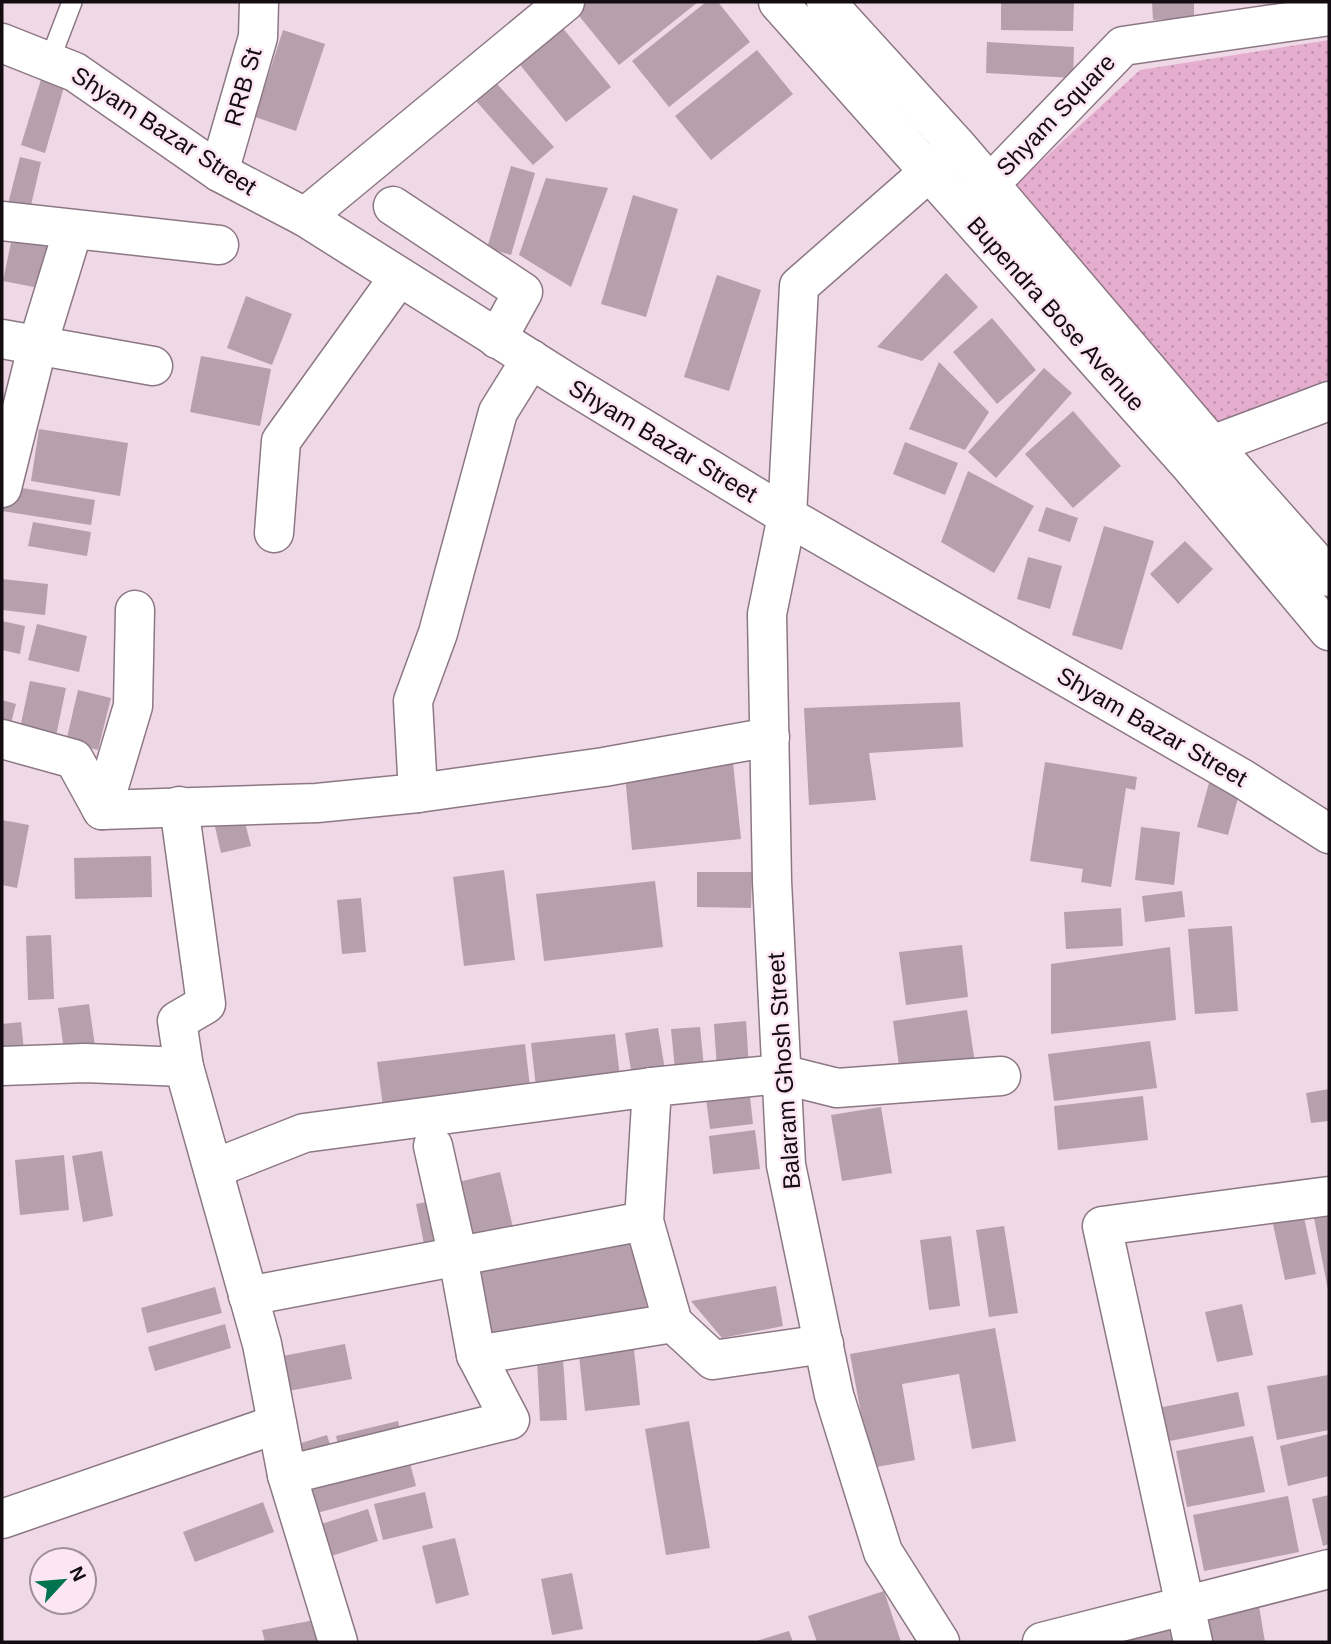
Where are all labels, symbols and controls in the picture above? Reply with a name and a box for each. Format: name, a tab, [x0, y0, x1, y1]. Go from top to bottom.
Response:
street label: RRB St	[219, 44, 267, 129]
street label: Shyam Square	[991, 48, 1120, 181]
street label: Shyam Bazar Street	[67, 61, 262, 201]
street label: Bupendra Bose Avenue	[962, 211, 1151, 416]
street label: Shyam Bazar Street	[564, 374, 763, 508]
street label: Shyam Bazar Street	[1053, 661, 1252, 792]
street label: Balaram Ghosh Street	[762, 951, 805, 1190]
north arrow	[28, 1546, 98, 1616]
text: N	[65, 1563, 90, 1585]

